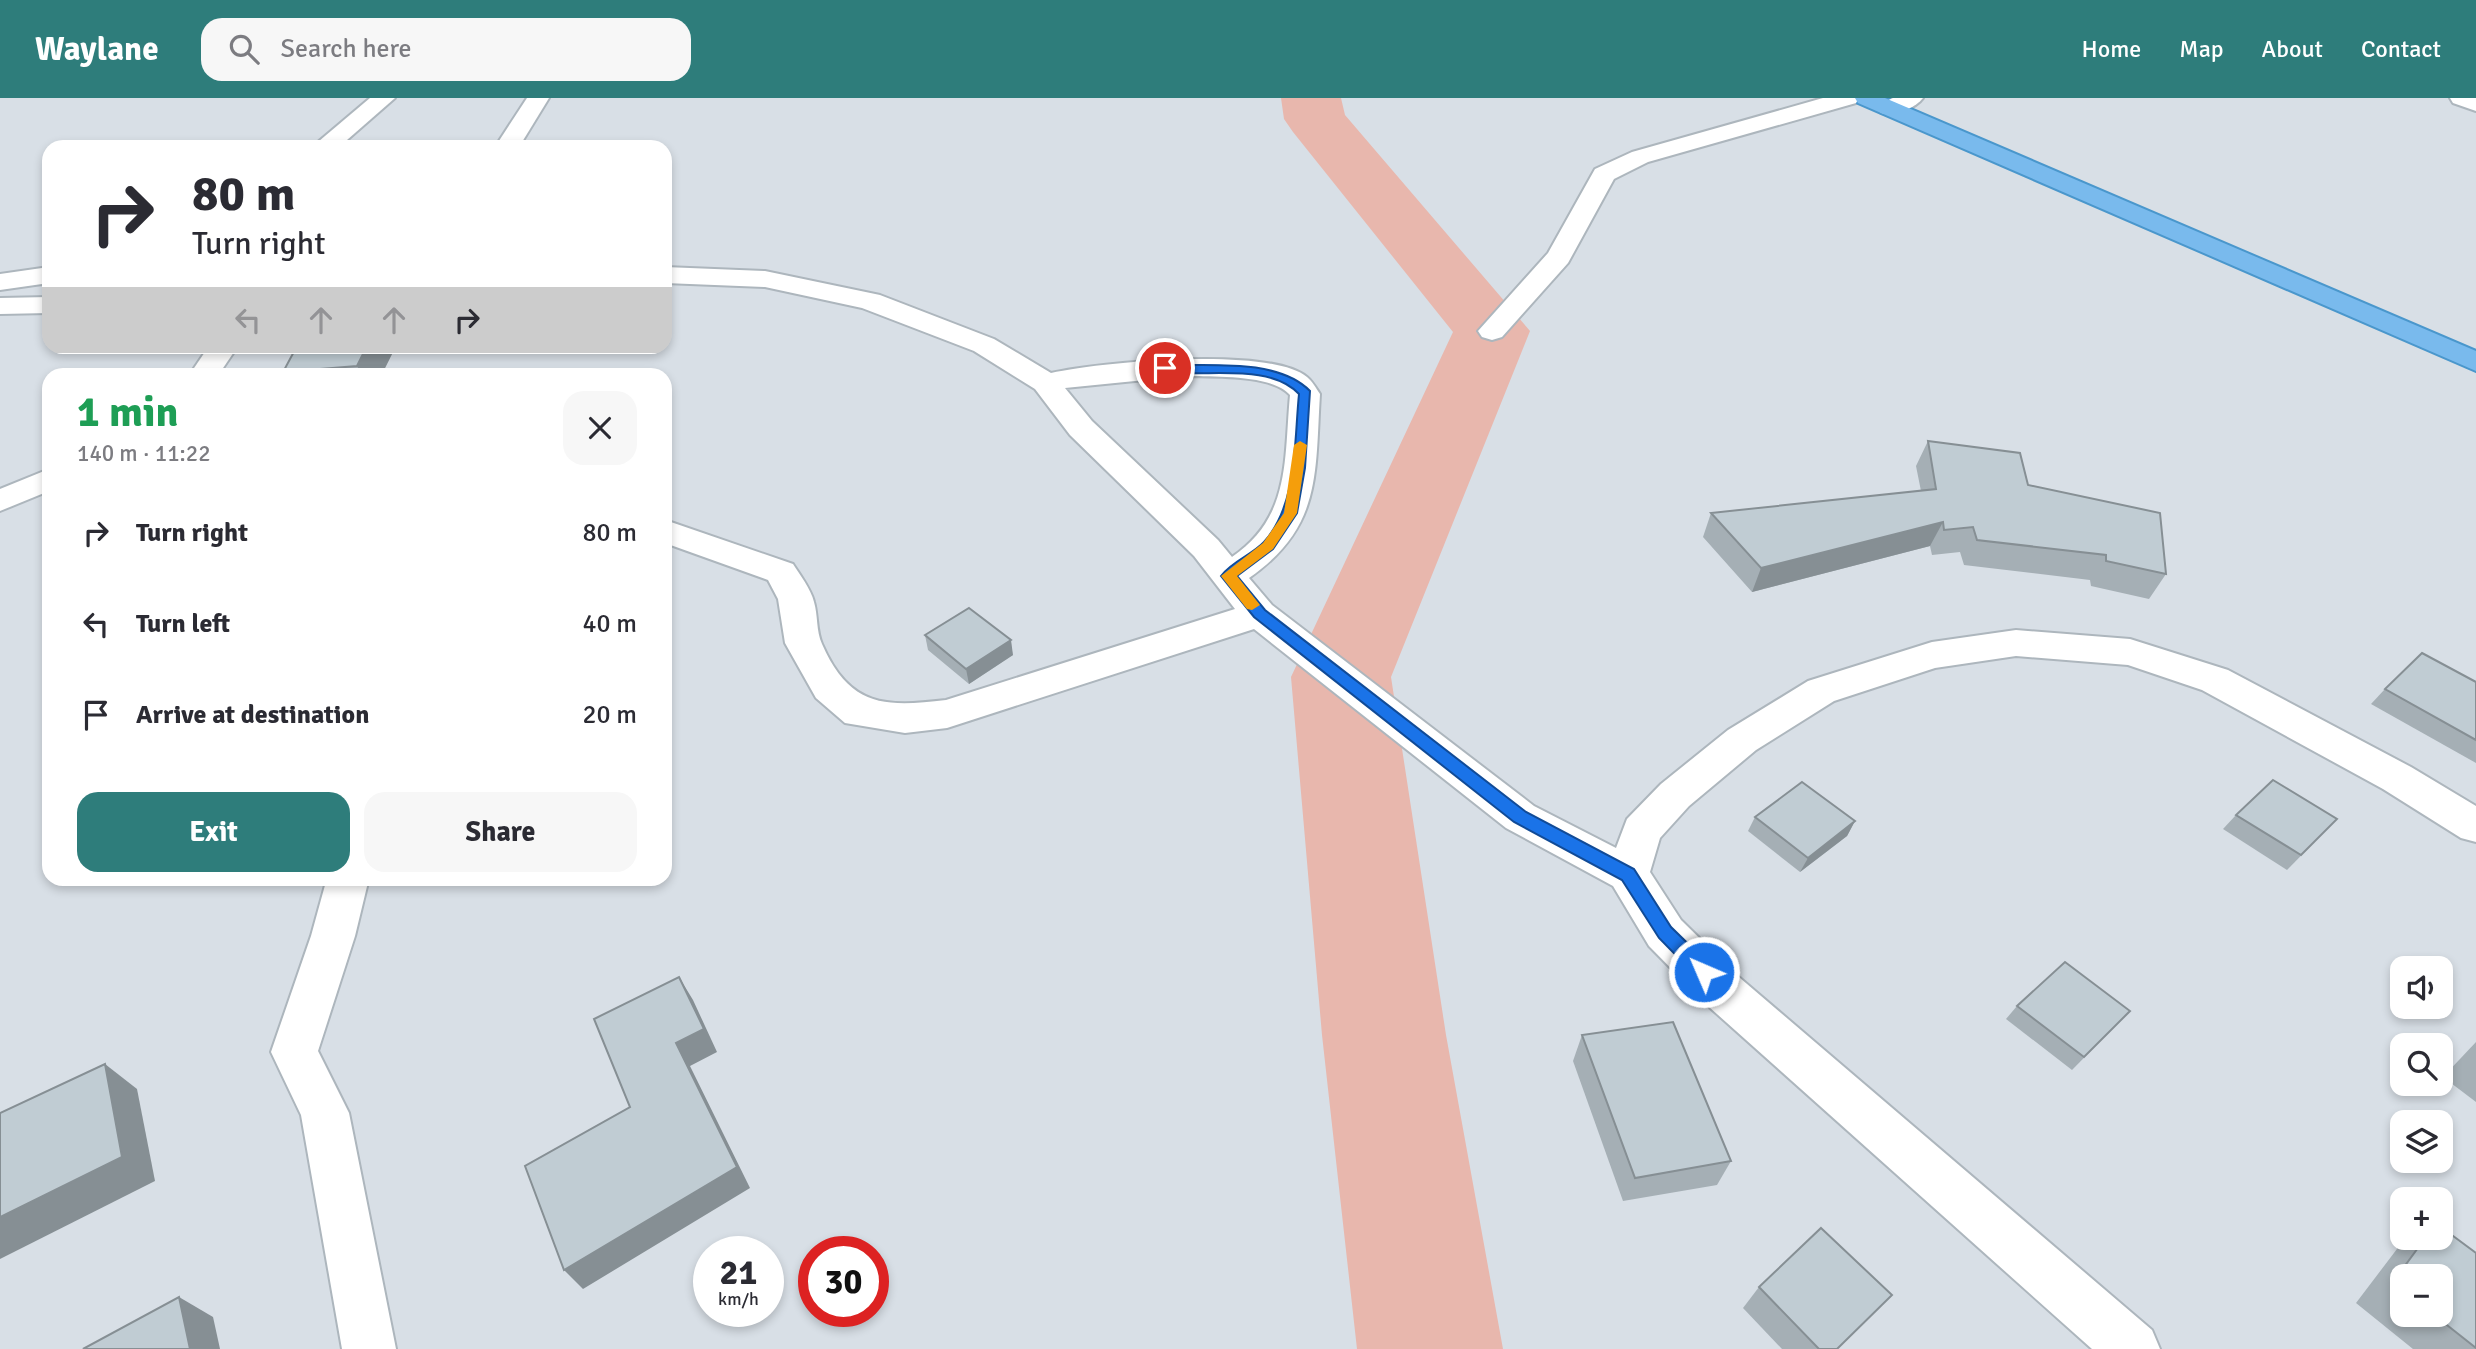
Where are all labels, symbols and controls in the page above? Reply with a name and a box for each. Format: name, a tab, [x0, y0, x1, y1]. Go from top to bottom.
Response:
search box	[201, 18, 691, 81]
text: Waylane	[35, 29, 159, 70]
icon: search	[225, 30, 263, 68]
text: Search here	[281, 33, 412, 65]
text: Home	[2081, 34, 2141, 64]
text: Map	[2179, 34, 2224, 64]
text: About	[2262, 34, 2323, 64]
text: Contact	[2361, 34, 2441, 64]
text: 80 m	[192, 164, 295, 224]
icon: right	[77, 168, 168, 259]
text: Turn right	[192, 224, 325, 263]
icon: left	[229, 301, 267, 339]
icon: ahead	[302, 301, 340, 339]
icon: ahead	[375, 301, 413, 339]
icon: right	[448, 301, 486, 339]
pin	[1135, 338, 1195, 398]
icon: arrive	[1146, 349, 1184, 387]
text: 1 min	[77, 387, 178, 438]
button: close	[563, 391, 637, 465]
text: 140 m · 11:22	[77, 439, 211, 468]
icon: right	[77, 514, 115, 552]
text: Turn right	[136, 517, 248, 549]
text: 80 m	[582, 517, 637, 549]
icon: left	[77, 605, 115, 643]
text: Turn left	[136, 608, 230, 640]
text: 40 m	[582, 608, 637, 640]
icon: arrive	[77, 696, 115, 734]
text: Arrive at destination	[136, 699, 369, 731]
text: 20 m	[582, 699, 637, 731]
button: Exit	[77, 792, 350, 872]
button: Share	[364, 792, 637, 872]
position arrow	[1667, 935, 1741, 1009]
map controls	[2390, 956, 2453, 1327]
button: sound	[2390, 956, 2453, 1019]
button: search	[2390, 1033, 2453, 1096]
button: layers	[2390, 1110, 2453, 1173]
button: +	[2390, 1187, 2453, 1250]
speed limit sign: 30	[798, 1236, 889, 1327]
text: 21	[720, 1251, 757, 1294]
button: −	[2390, 1264, 2453, 1327]
text: km/h	[718, 1288, 759, 1310]

